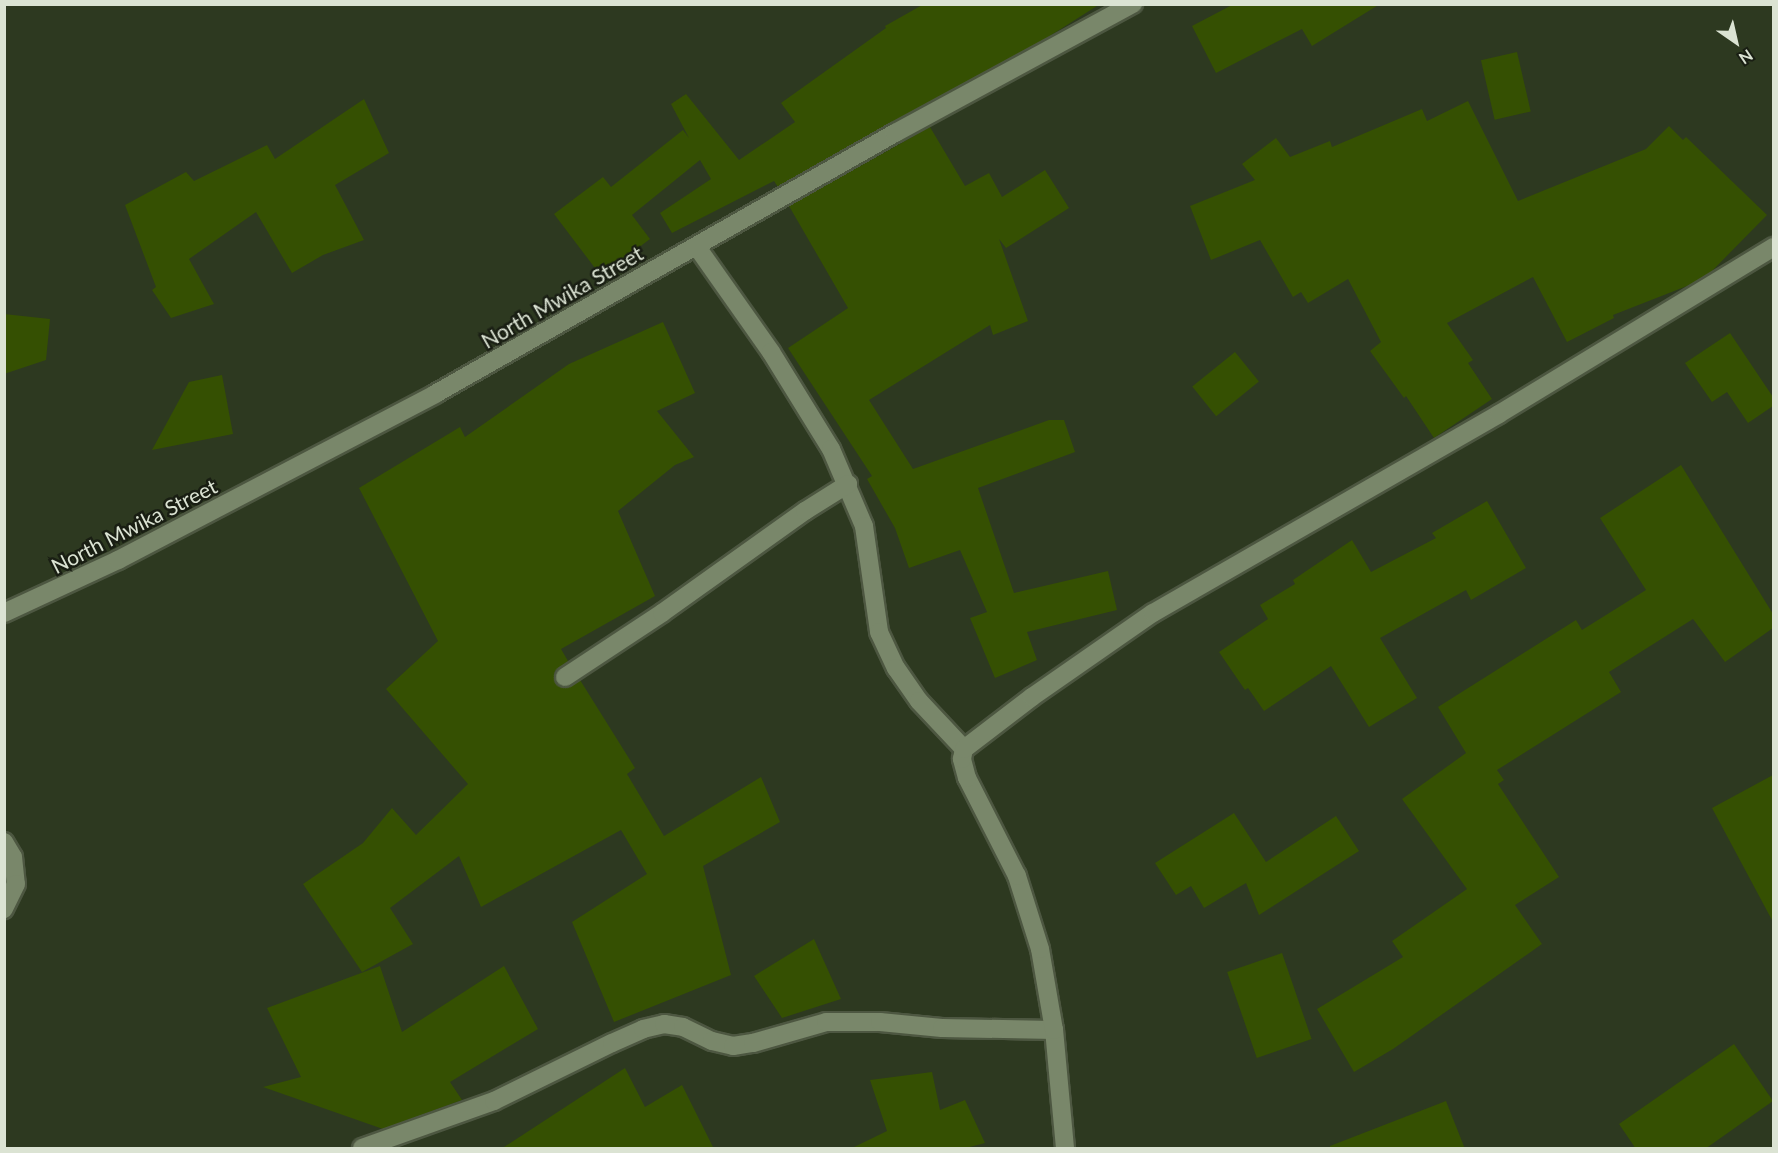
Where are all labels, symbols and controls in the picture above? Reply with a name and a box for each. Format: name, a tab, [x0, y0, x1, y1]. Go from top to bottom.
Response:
north arrow	[1706, 12, 1766, 72]
text: N	[1736, 46, 1757, 69]
street label: North Mwika Street	[477, 240, 647, 354]
street label: North Mwika Street	[47, 473, 221, 579]

